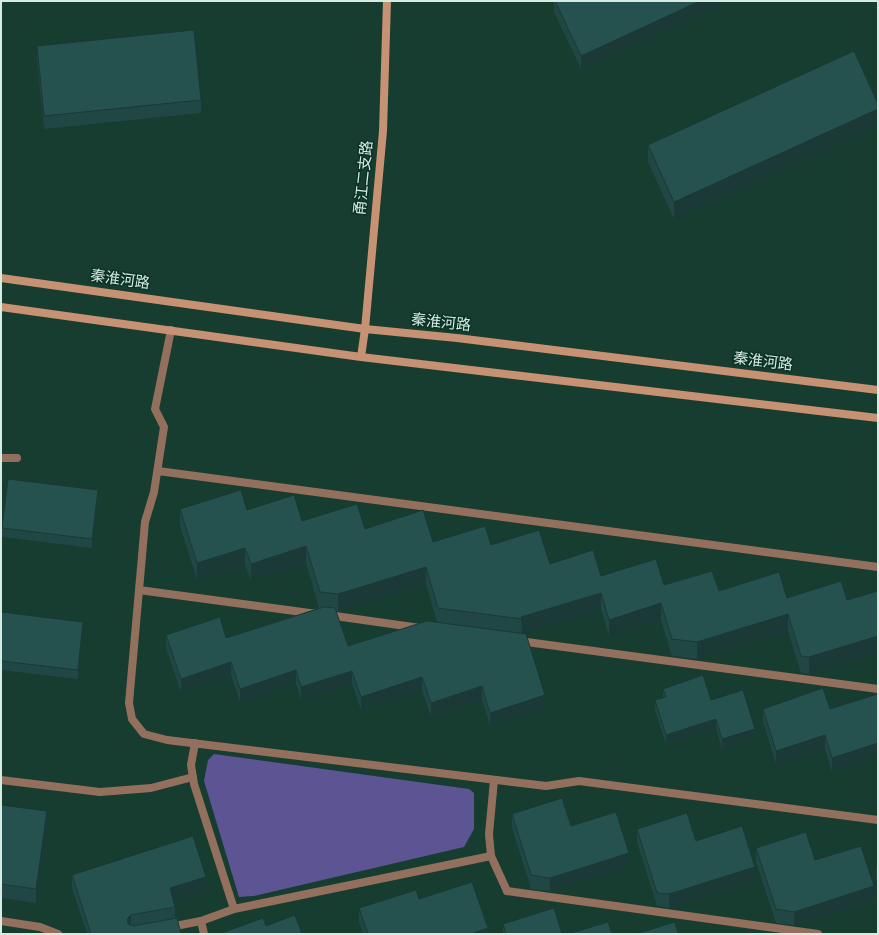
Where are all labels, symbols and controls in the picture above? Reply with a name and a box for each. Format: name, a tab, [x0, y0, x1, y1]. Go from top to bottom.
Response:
street label: 甬江二支路	[351, 140, 377, 216]
street label: 秦淮河路	[89, 267, 151, 293]
street label: 秦淮河路	[410, 311, 472, 335]
street label: 秦淮河路	[732, 349, 794, 375]

